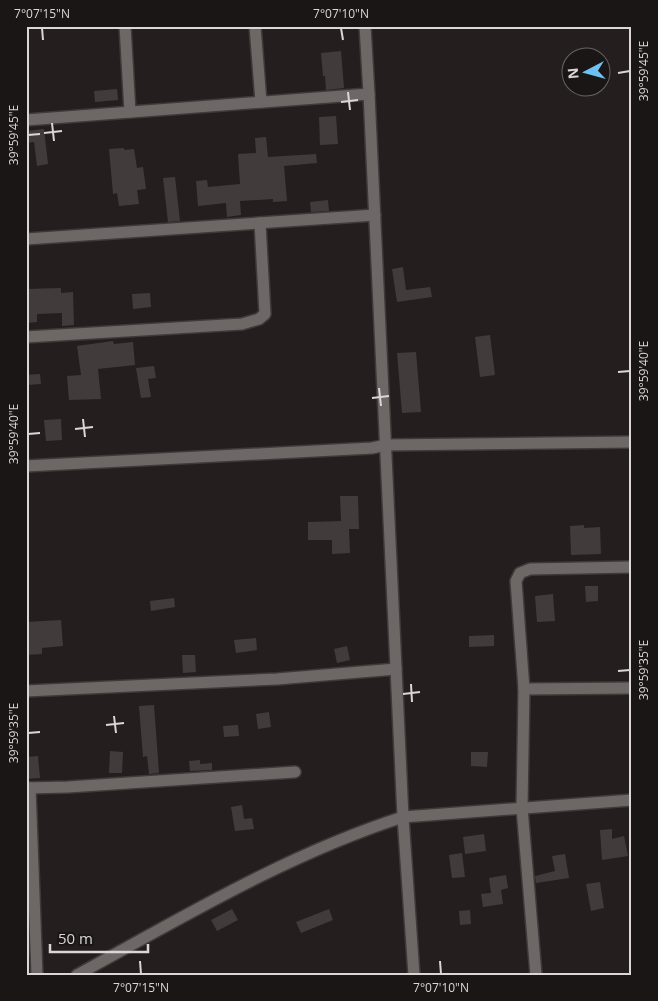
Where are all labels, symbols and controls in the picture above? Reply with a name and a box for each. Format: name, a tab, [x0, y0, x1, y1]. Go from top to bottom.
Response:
text: 7°07'15"N	[14, 5, 70, 22]
text: 7°07'10"N	[313, 5, 369, 22]
text: 39°59'45"E	[635, 41, 652, 101]
north arrow	[560, 48, 610, 98]
text: N	[563, 67, 583, 80]
text: 39°59'45"E	[5, 105, 22, 165]
text: 39°59'40"E	[635, 341, 652, 401]
text: 39°59'40"E	[5, 404, 22, 464]
text: 39°59'35"E	[635, 640, 652, 700]
text: 39°59'35"E	[5, 703, 22, 763]
scale bar	[50, 921, 148, 953]
text: 50 m	[58, 928, 93, 948]
text: 7°07'15"N	[113, 979, 169, 996]
text: 7°07'10"N	[413, 979, 469, 996]

